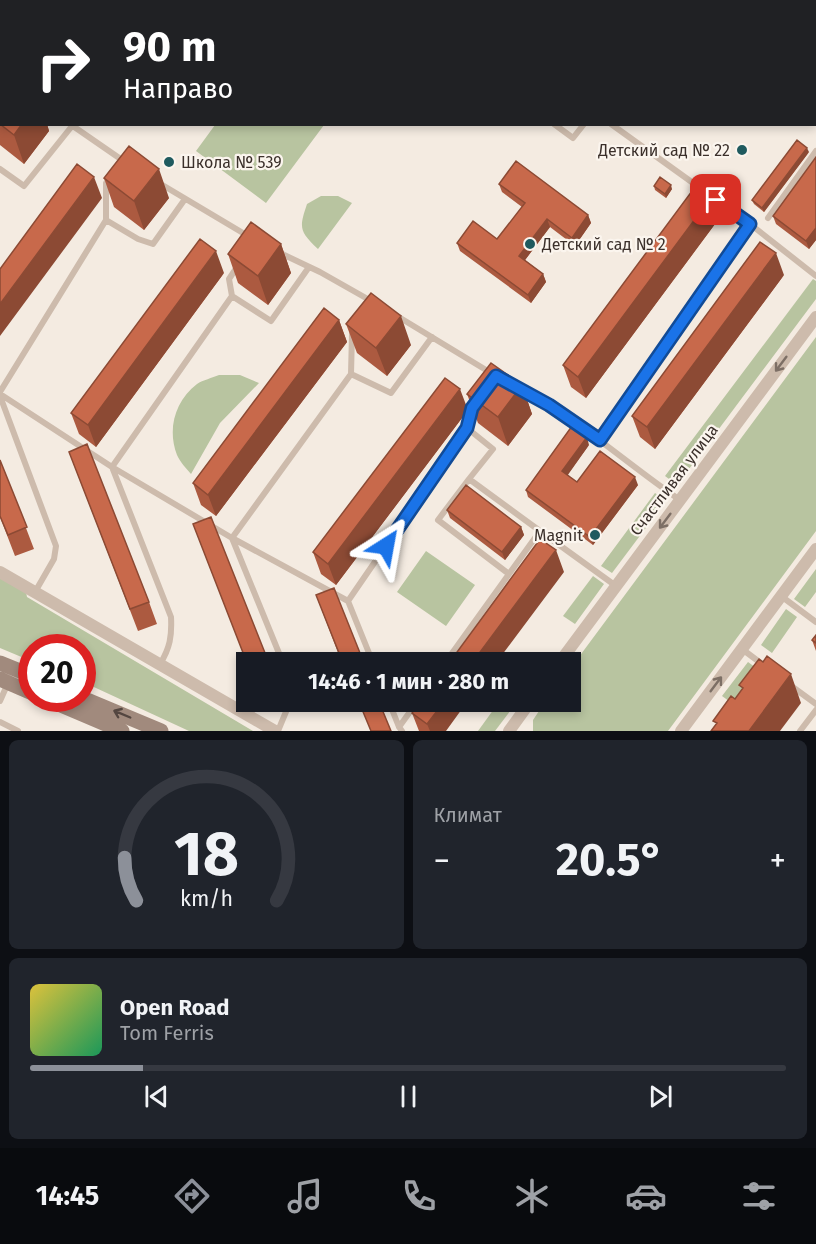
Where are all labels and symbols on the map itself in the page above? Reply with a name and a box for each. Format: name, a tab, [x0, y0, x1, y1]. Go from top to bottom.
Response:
place label: Детский сад № 22	[597, 141, 730, 160]
marker: Детский сад № 22	[735, 143, 749, 157]
place label: Школа № 539	[181, 153, 282, 172]
marker: Школа № 539	[162, 155, 176, 169]
pin	[690, 174, 741, 225]
place label: Детский сад № 2	[541, 235, 666, 254]
marker: Детский сад № 2	[523, 237, 537, 251]
one-way arrow	[775, 356, 788, 372]
street label: Счастливая улица	[626, 421, 722, 539]
one-way arrow	[659, 512, 671, 528]
position arrow	[354, 514, 418, 578]
place label: Magnit	[534, 526, 583, 545]
marker: Magnit	[588, 528, 602, 542]
speed limit sign: 20	[18, 634, 96, 712]
one-way arrow	[709, 677, 722, 693]
one-way arrow	[113, 708, 131, 719]

